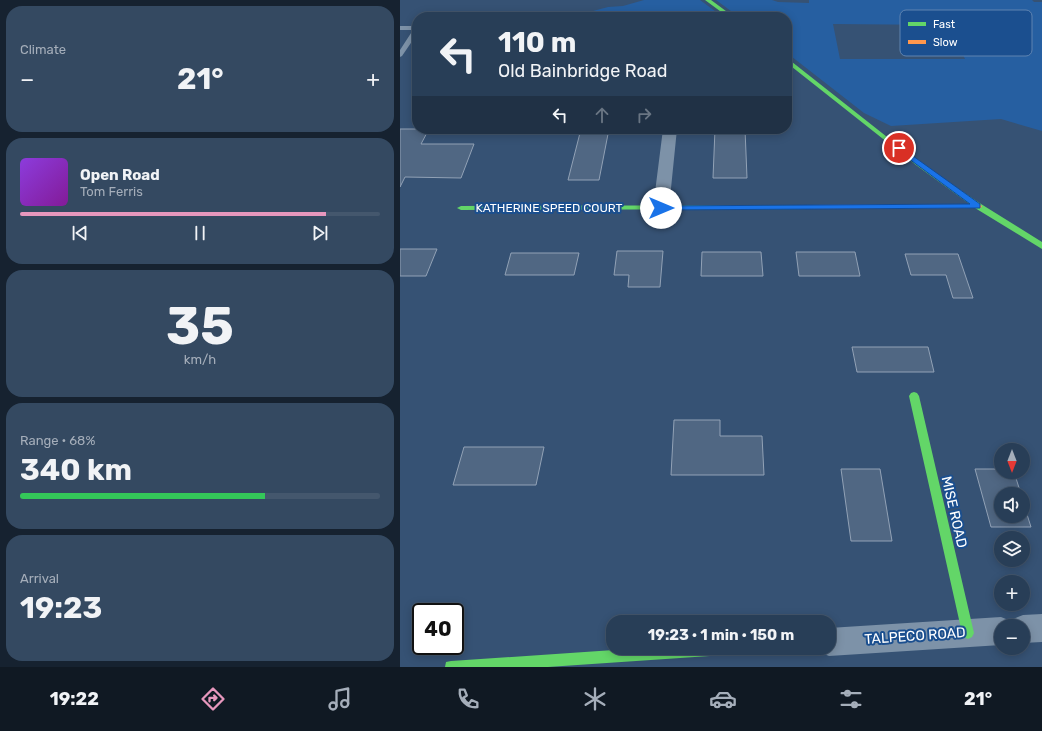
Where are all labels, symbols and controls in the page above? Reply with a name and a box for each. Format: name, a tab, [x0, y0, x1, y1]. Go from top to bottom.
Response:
legend	[900, 10, 1032, 56]
text: Fast	[933, 18, 956, 31]
text: 110 m	[498, 26, 576, 59]
icon: left	[432, 28, 484, 80]
text: Slow	[933, 36, 958, 49]
text: Climate	[20, 42, 66, 57]
text: Old Bainbridge Road	[498, 60, 667, 82]
text: 21°	[177, 61, 224, 97]
text: −	[20, 66, 34, 93]
text: +	[366, 66, 380, 93]
icon: left	[549, 104, 571, 126]
icon: ahead	[591, 104, 613, 126]
icon: right	[633, 104, 655, 126]
pin	[882, 131, 916, 165]
icon: arrive	[888, 137, 910, 159]
text: Open Road	[80, 166, 160, 184]
text: Tom Ferris	[80, 184, 143, 199]
position arrow	[640, 187, 682, 229]
street label: KATHERINE SPEED COURT	[476, 201, 623, 215]
icon: previous	[69, 222, 91, 244]
icon: pause	[189, 222, 211, 244]
icon: next	[309, 222, 331, 244]
text: 35	[166, 295, 234, 357]
text: km/h	[184, 352, 216, 367]
text: Range · 68%	[20, 433, 95, 448]
north arrow	[994, 443, 1030, 479]
map controls	[994, 443, 1030, 655]
text: 340 km	[20, 452, 132, 488]
street label: MISE ROAD	[938, 475, 970, 549]
button: sound	[994, 487, 1030, 523]
button: layers	[994, 531, 1030, 567]
text: Arrival	[20, 571, 59, 586]
button: +	[994, 575, 1030, 611]
text: 19:23	[20, 590, 102, 626]
speed limit sign: 40	[412, 603, 464, 655]
button: −	[994, 619, 1030, 655]
street label: TALPECO ROAD	[864, 624, 966, 648]
text: 19:23 · 1 min · 150 m	[648, 626, 794, 644]
icon: directions	[199, 685, 227, 713]
icon: music	[326, 685, 354, 713]
icon: phone	[454, 685, 482, 713]
icon: climate	[581, 685, 609, 713]
icon: car	[709, 685, 737, 713]
icon: filters	[837, 685, 865, 713]
text: 19:22	[50, 688, 99, 710]
text: 21°	[964, 688, 992, 710]

